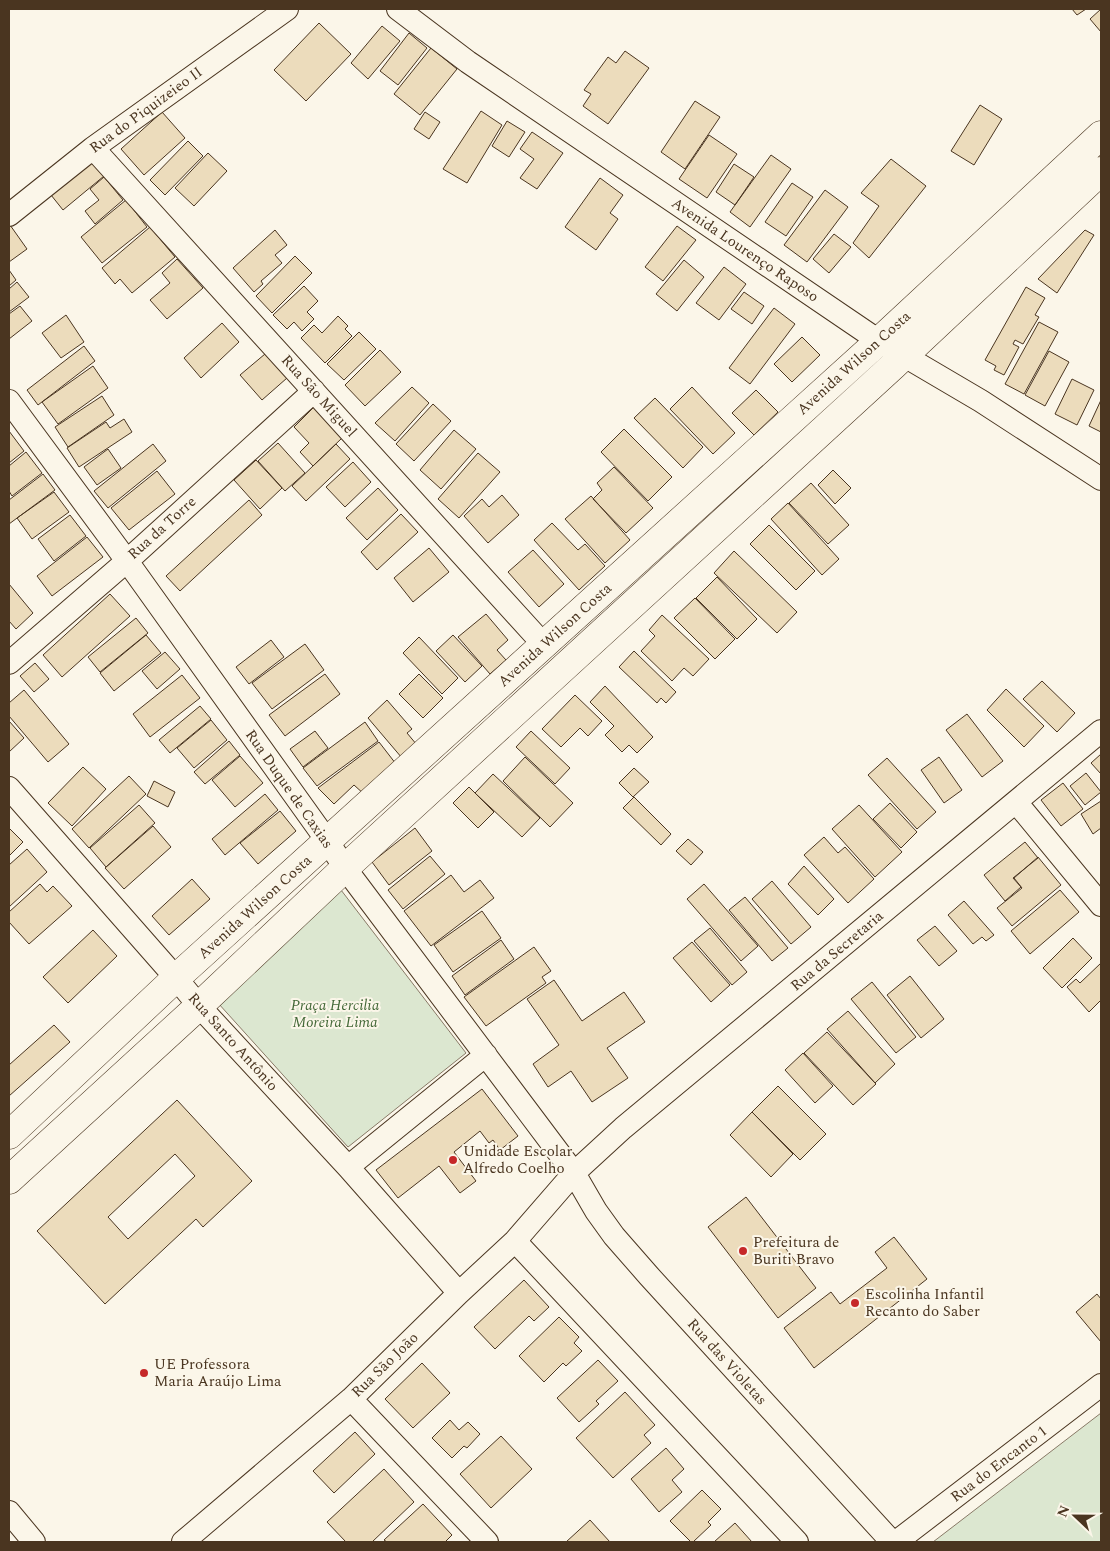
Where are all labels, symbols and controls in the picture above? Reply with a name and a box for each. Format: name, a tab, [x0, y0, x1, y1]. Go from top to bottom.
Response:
street label: Rua do Piquizeieo II	[85, 61, 207, 159]
street label: Avenida Lourenço Raposo	[667, 192, 823, 308]
street label: Avenida Wilson Costa	[792, 305, 917, 421]
street label: Rua São Miguel	[276, 350, 362, 442]
street label: Rua da Torre	[123, 491, 201, 565]
street label: Avenida Wilson Costa	[493, 577, 618, 693]
street label: Rua Duque de Caxias	[239, 725, 339, 853]
street label: Avenida Wilson Costa	[193, 849, 318, 965]
street label: Rua da Secretaria	[785, 905, 889, 997]
street label: Rua Santo Antônio	[182, 988, 284, 1096]
park label: Praça Hercilia Moreira Lima	[291, 994, 380, 1034]
place label: Unidade Escolar Alfredo Coelho	[463, 1140, 573, 1180]
marker: Unidade Escolar Alfredo Coelho	[447, 1154, 459, 1166]
place label: Prefeitura de Buriti Bravo	[753, 1231, 839, 1271]
marker: Prefeitura de Buriti Bravo	[737, 1245, 749, 1257]
place label: Escolinha Infantil Recanto do Saber	[865, 1283, 984, 1323]
marker: Escolinha Infantil Recanto do Saber	[849, 1297, 861, 1309]
street label: Rua das Violetas	[682, 1313, 772, 1411]
street label: Rua São João	[346, 1327, 424, 1403]
place label: UE Professora Maria Araújo Lima	[154, 1353, 282, 1393]
marker: UE Professora Maria Araújo Lima	[138, 1367, 150, 1379]
street label: Rua do Encanto 1	[946, 1420, 1052, 1508]
north arrow	[1050, 1491, 1100, 1541]
text: N	[1052, 1502, 1075, 1521]

